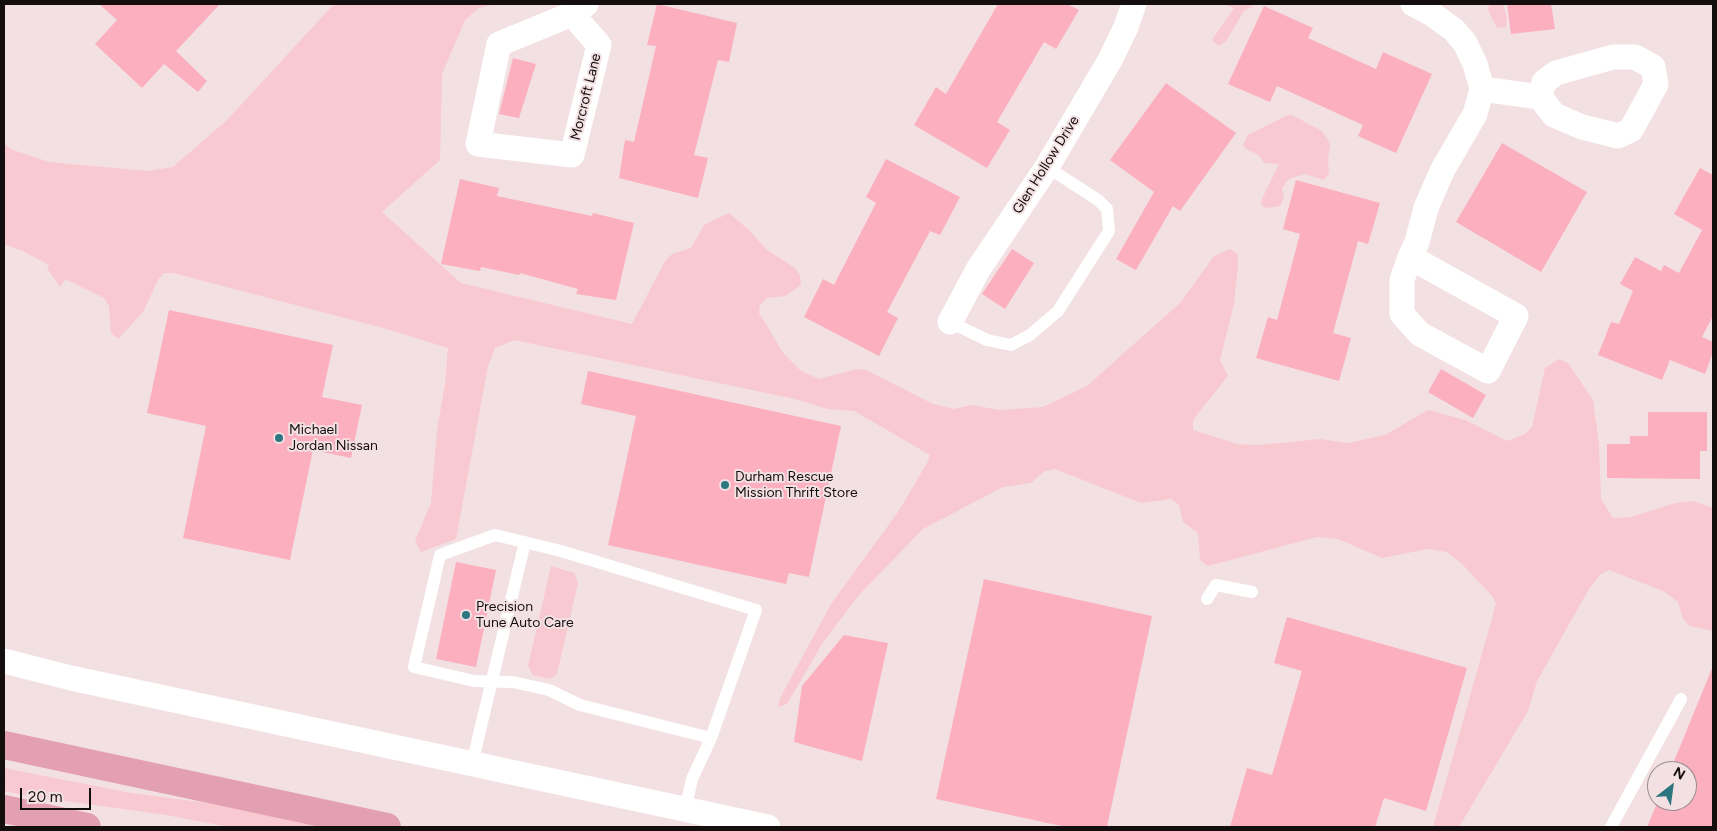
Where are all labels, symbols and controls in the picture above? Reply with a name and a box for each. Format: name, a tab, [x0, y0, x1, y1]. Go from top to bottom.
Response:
street label: Morcroft Lane	[567, 52, 605, 142]
street label: Glen Hollow Drive	[1009, 113, 1083, 217]
place label: Michael Jordan Nissan	[289, 422, 378, 454]
marker: Michael Jordan Nissan	[273, 432, 285, 444]
place label: Durham Rescue Mission Thrift Store	[735, 469, 858, 502]
marker: Durham Rescue Mission Thrift Store	[719, 479, 731, 491]
place label: Precision Tune Auto Care	[476, 599, 574, 632]
marker: Precision Tune Auto Care	[460, 609, 472, 621]
north arrow	[1647, 761, 1697, 811]
text: N	[1670, 763, 1688, 784]
scale bar	[22, 778, 94, 810]
text: 20 m	[28, 788, 62, 806]

